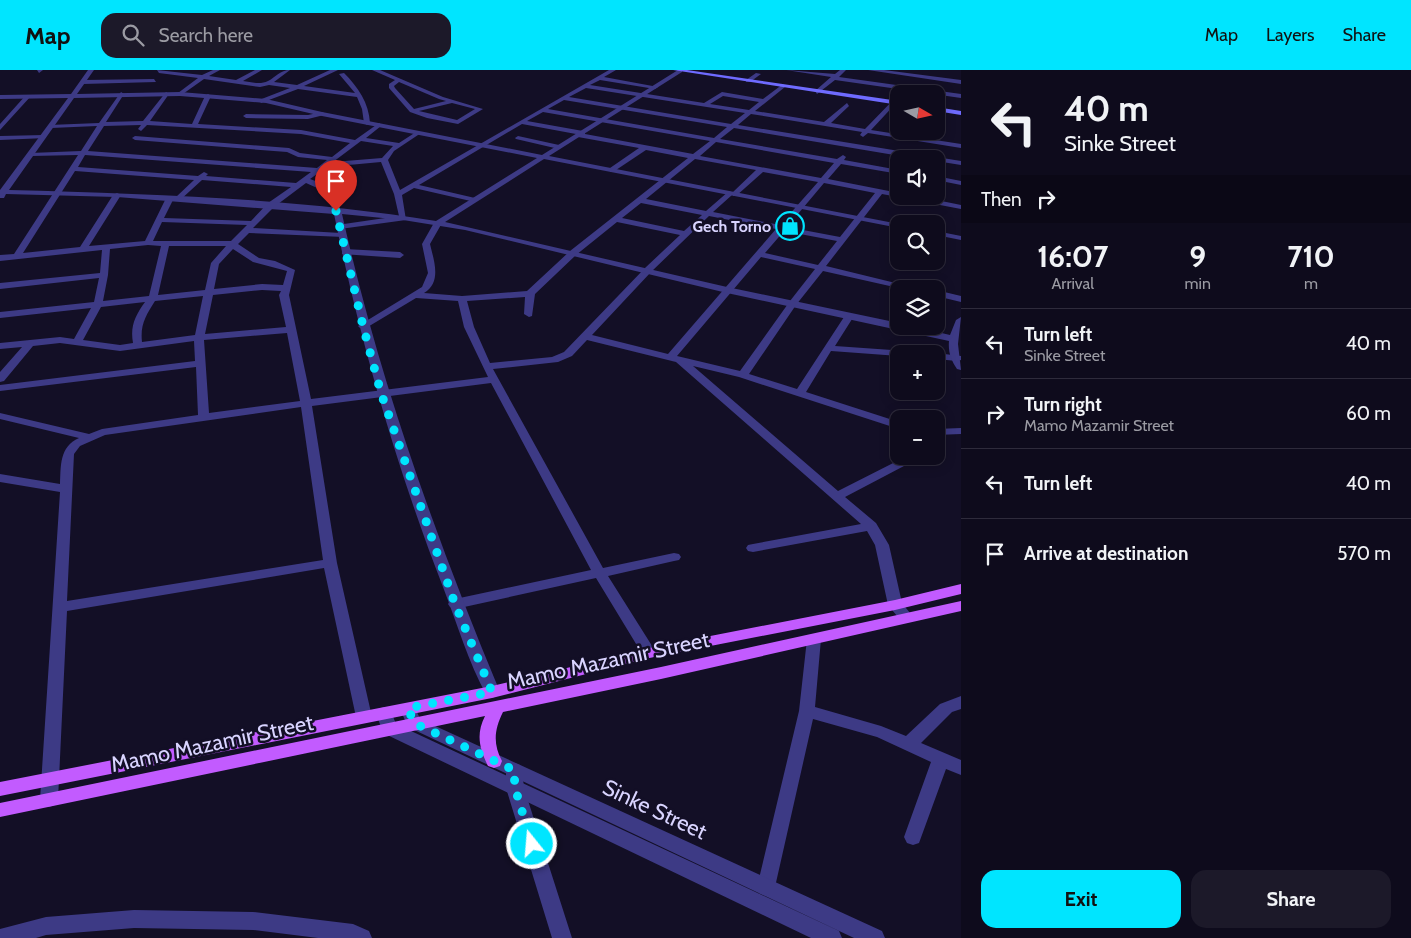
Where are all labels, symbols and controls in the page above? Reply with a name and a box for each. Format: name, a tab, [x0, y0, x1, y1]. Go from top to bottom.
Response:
search box	[101, 13, 451, 58]
text: Map	[25, 21, 71, 50]
icon: search	[119, 21, 147, 49]
text: Search here	[159, 24, 253, 47]
text: Map	[1205, 24, 1238, 46]
text: Layers	[1266, 24, 1315, 46]
text: Share	[1343, 24, 1386, 46]
north arrow	[890, 85, 945, 140]
map controls	[890, 85, 945, 465]
text: 40 m	[1064, 87, 1149, 130]
icon: left	[981, 90, 1046, 155]
text: Sinke Street	[1064, 130, 1176, 157]
button: sound	[890, 150, 945, 205]
pin	[315, 160, 357, 211]
icon: arrive	[322, 167, 350, 195]
icon: right	[1032, 185, 1060, 213]
text: Then	[981, 188, 1022, 211]
shop icon: Gech Torno	[775, 211, 805, 241]
button: search	[890, 215, 945, 270]
place label: Gech Torno	[692, 217, 771, 236]
text: 16:07	[1037, 238, 1108, 275]
text: 9	[1189, 238, 1206, 275]
text: 710	[1287, 238, 1335, 275]
text: Arrival	[1051, 274, 1094, 293]
text: min	[1185, 274, 1211, 293]
text: m	[1304, 274, 1318, 293]
button: layers	[890, 280, 945, 335]
text: Turn left	[1024, 323, 1092, 346]
icon: left	[981, 330, 1009, 358]
text: 40 m	[1346, 332, 1391, 355]
button: +	[890, 345, 945, 400]
text: Sinke Street	[1024, 346, 1105, 365]
text: Turn right	[1024, 393, 1102, 416]
icon: right	[981, 400, 1009, 428]
text: 60 m	[1346, 402, 1391, 425]
button: −	[890, 410, 945, 465]
text: Mamo Mazamir Street	[1024, 416, 1174, 435]
icon: left	[981, 470, 1009, 498]
text: Turn left	[1024, 472, 1092, 495]
text: 40 m	[1346, 472, 1391, 495]
icon: arrive	[981, 540, 1009, 568]
text: Arrive at destination	[1024, 542, 1188, 565]
text: 570 m	[1337, 542, 1391, 565]
street label: Mamo Mazamir Street	[504, 626, 712, 695]
street label: Mamo Mazamir Street	[108, 709, 316, 778]
street label: Sinke Street	[598, 774, 712, 846]
position arrow	[505, 817, 557, 869]
button: Exit	[981, 870, 1181, 928]
button: Share	[1191, 870, 1391, 928]

